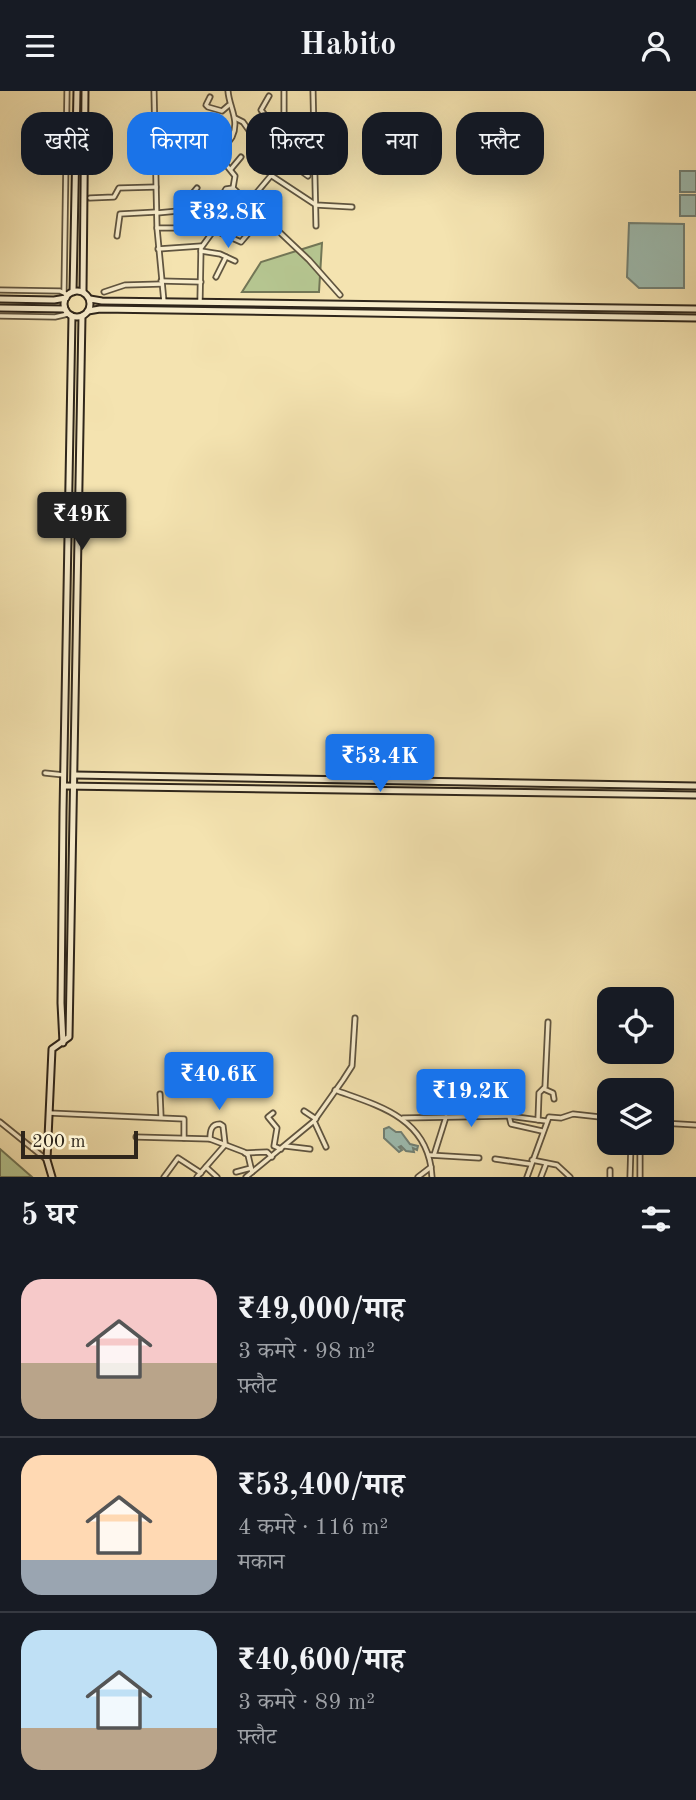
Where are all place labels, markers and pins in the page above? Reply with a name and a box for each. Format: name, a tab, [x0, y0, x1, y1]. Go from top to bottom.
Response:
pin: ₹32.8K	[171, 191, 285, 250]
pin: ₹49K	[41, 493, 123, 552]
pin: ₹53.4K	[323, 735, 437, 794]
pin: ₹40.6K	[162, 1053, 276, 1112]
pin: ₹19.2K	[414, 1069, 528, 1129]

